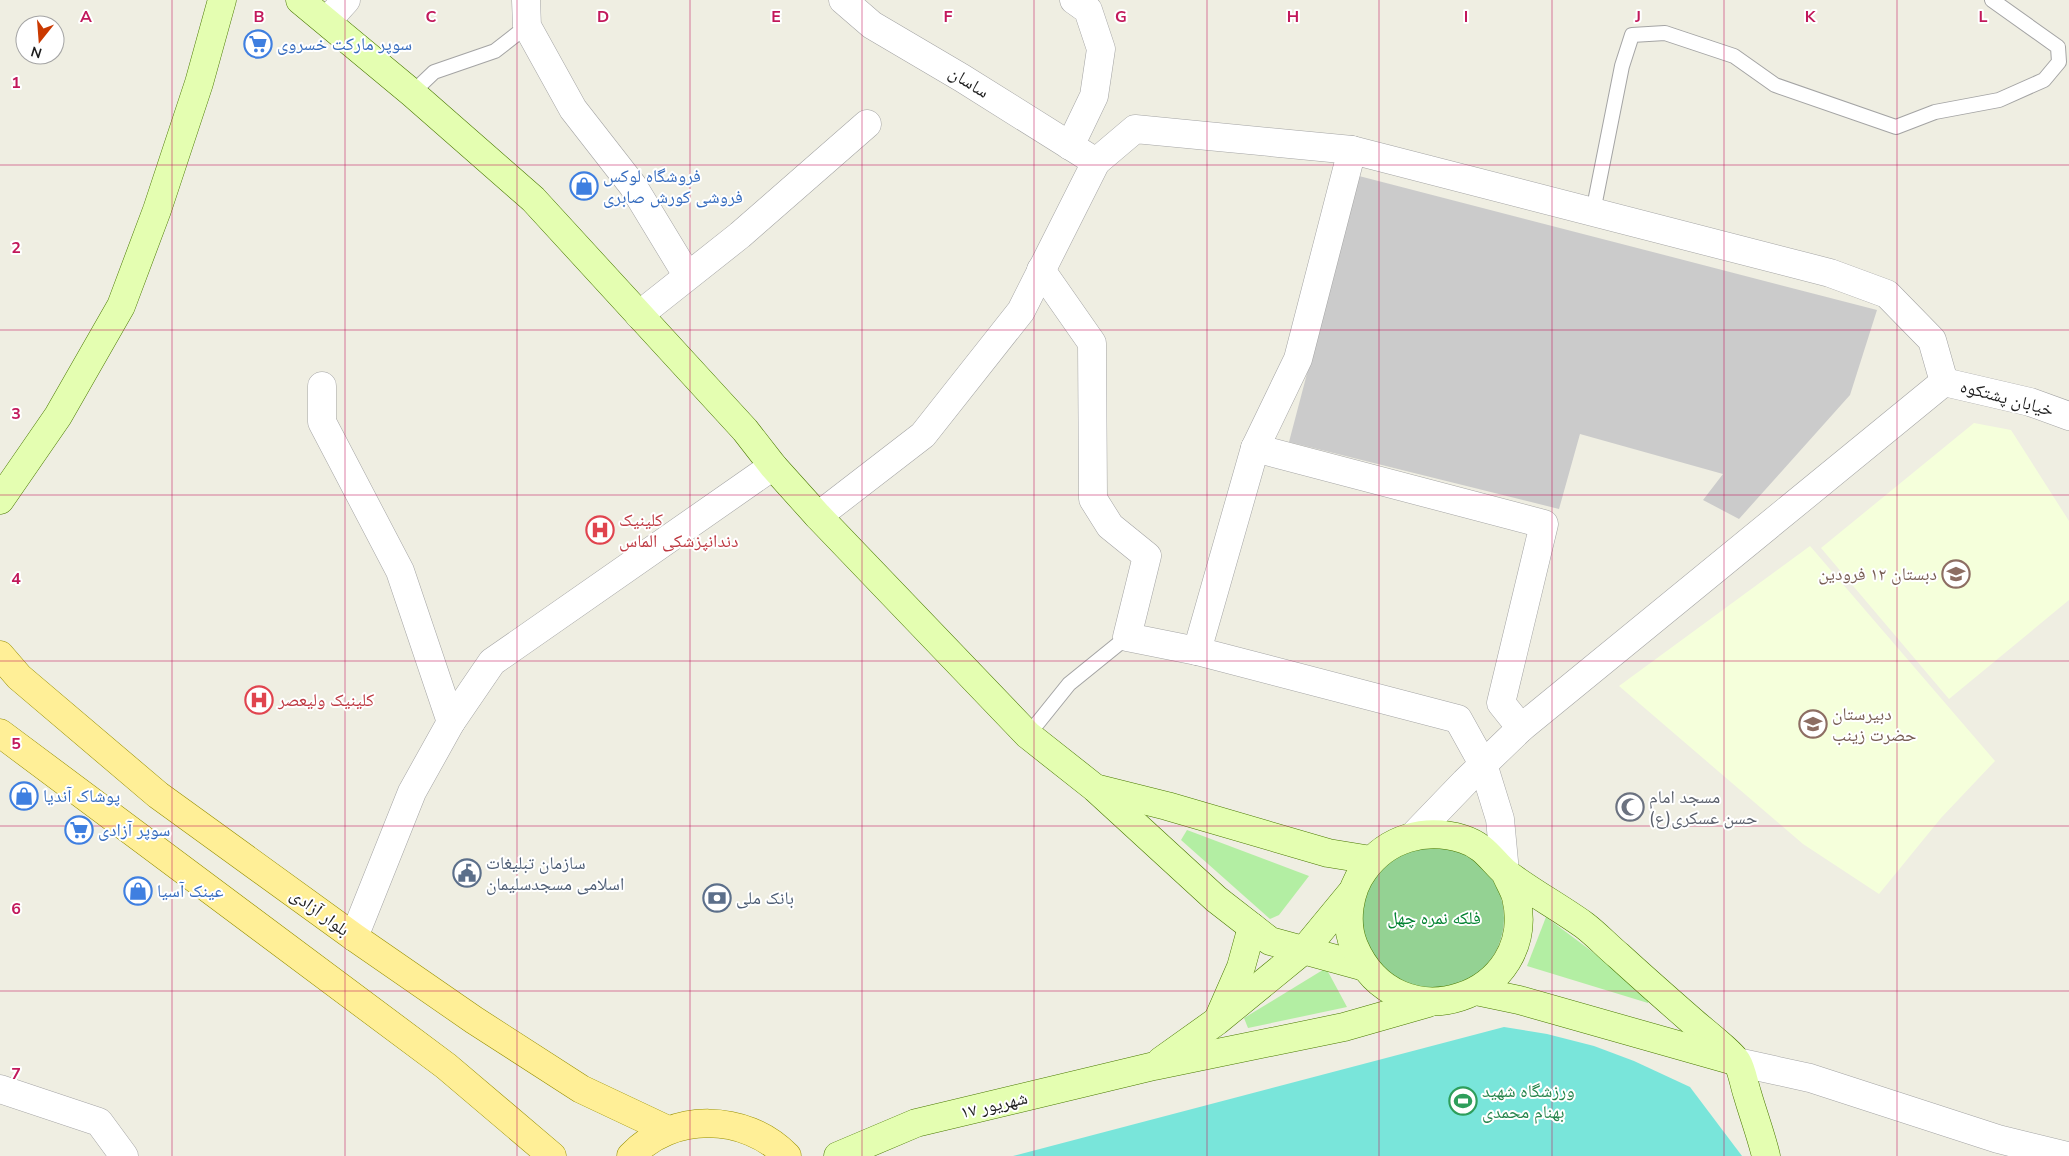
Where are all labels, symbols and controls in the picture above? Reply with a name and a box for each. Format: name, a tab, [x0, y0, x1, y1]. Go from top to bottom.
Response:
text: A	[80, 6, 92, 28]
text: B	[253, 6, 265, 28]
text: C	[426, 6, 437, 28]
text: D	[597, 6, 609, 28]
text: E	[771, 6, 781, 28]
text: F	[944, 6, 953, 28]
text: G	[1115, 6, 1127, 28]
text: H	[1287, 6, 1299, 28]
text: I	[1464, 6, 1468, 28]
text: J	[1634, 6, 1641, 28]
text: K	[1805, 6, 1817, 28]
text: L	[1979, 6, 1988, 28]
north arrow	[15, 15, 65, 65]
supermarket icon: سوپر مارکت خسروی	[243, 29, 273, 59]
place label: سوپر مارکت خسروی	[277, 32, 412, 56]
text: N	[29, 41, 44, 63]
street label: ساسان	[944, 60, 994, 104]
text: 1	[11, 72, 21, 94]
place label: فروشگاه لوکس فروشی کورش صابری	[603, 164, 743, 209]
shop icon: فروشگاه لوکس فروشی کورش صابری	[569, 171, 599, 201]
text: 2	[11, 237, 21, 259]
street label: خیابان پشتکوه	[1958, 374, 2056, 422]
text: 3	[11, 403, 21, 425]
place label: کلینیک دندانپزشکی الماس	[619, 508, 738, 553]
hospital icon: کلینیک دندانپزشکی الماس	[585, 515, 615, 545]
school or university icon: دبستان ۱۲ فرودین	[1941, 559, 1971, 589]
place label: دبستان ۱۲ فرودین	[1818, 562, 1937, 586]
text: 4	[11, 568, 21, 590]
hospital icon: کلینیک ولیعصر	[244, 685, 274, 715]
place label: کلینیک ولیعصر	[277, 688, 375, 712]
place label: دبیرستان حضرت زینب	[1832, 702, 1916, 747]
school or university icon: دبیرستان حضرت زینب	[1798, 709, 1828, 739]
text: 5	[11, 733, 21, 755]
shop icon: پوشاک آندیا	[9, 781, 39, 811]
place label: پوشاک آندیا	[43, 784, 120, 808]
place label: مسجد امام حسن عسکری(ع)	[1649, 785, 1758, 830]
mosque icon: مسجد امام حسن عسکری(ع)	[1615, 792, 1645, 822]
supermarket icon: سوپر آزادی	[64, 815, 94, 845]
place label: سوپر آزادی	[98, 818, 170, 842]
place label: سازمان تبلیغات اسلامی مسجدسلیمان	[486, 851, 624, 896]
public building icon: سازمان تبلیغات اسلامی مسجدسلیمان	[452, 858, 482, 888]
shop icon: عینک آسیا	[123, 876, 153, 906]
place label: عینک آسیا	[157, 879, 224, 903]
street label: بلوار آزادی	[286, 882, 354, 942]
bank icon: بانک ملی	[702, 883, 732, 913]
place label: بانک ملی	[736, 886, 794, 910]
text: 6	[11, 898, 21, 920]
park label: فلکه نمره چهل	[1387, 906, 1481, 930]
text: 7	[11, 1063, 21, 1085]
place label: ورزشگاه شهید بهنام محمدی	[1482, 1079, 1575, 1124]
street label: ۱۷ شهریور	[958, 1086, 1030, 1124]
sports icon: ورزشگاه شهید بهنام محمدی	[1448, 1086, 1478, 1116]

